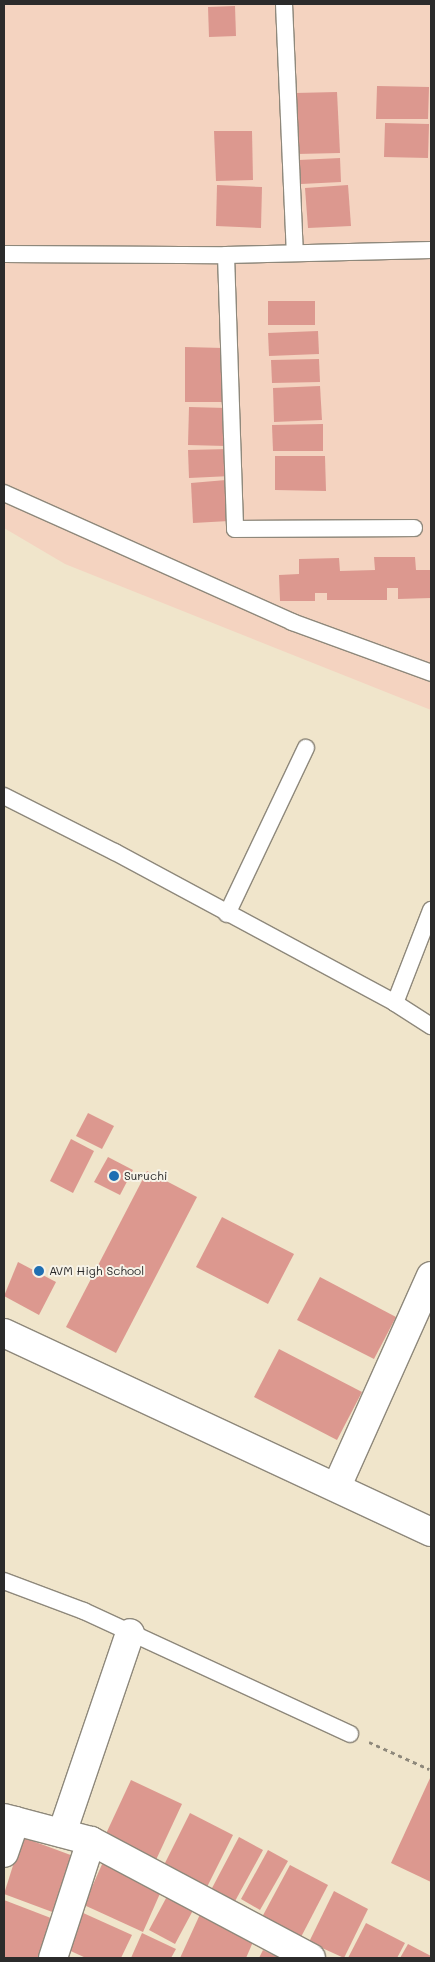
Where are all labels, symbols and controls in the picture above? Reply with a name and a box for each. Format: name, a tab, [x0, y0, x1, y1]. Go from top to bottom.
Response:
place label: Suruchi	[124, 1169, 167, 1183]
marker: Suruchi	[108, 1170, 120, 1182]
place label: AVM High School	[49, 1264, 144, 1278]
marker: AVM High School	[33, 1265, 45, 1277]

